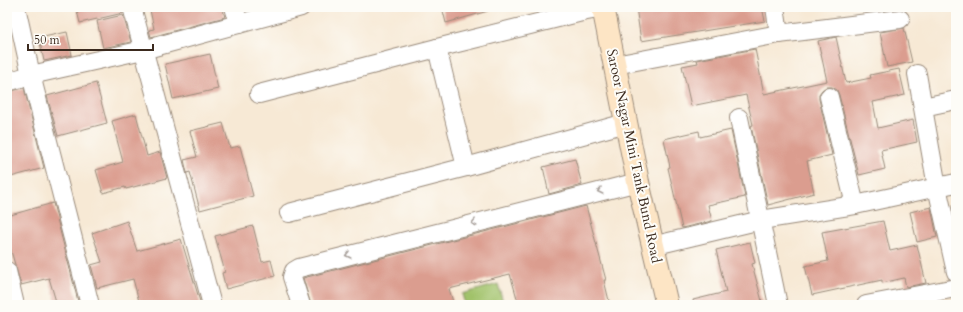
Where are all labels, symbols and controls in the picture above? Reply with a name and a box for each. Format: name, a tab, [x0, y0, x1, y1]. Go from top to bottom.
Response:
scale bar	[28, 26, 153, 52]
text: 50 m	[34, 32, 61, 48]
street label: Saroor Nagar Mini Tank Bund Road	[602, 47, 666, 265]
one-way arrow	[597, 187, 603, 195]
one-way arrow	[470, 218, 477, 227]
one-way arrow	[344, 250, 351, 259]

